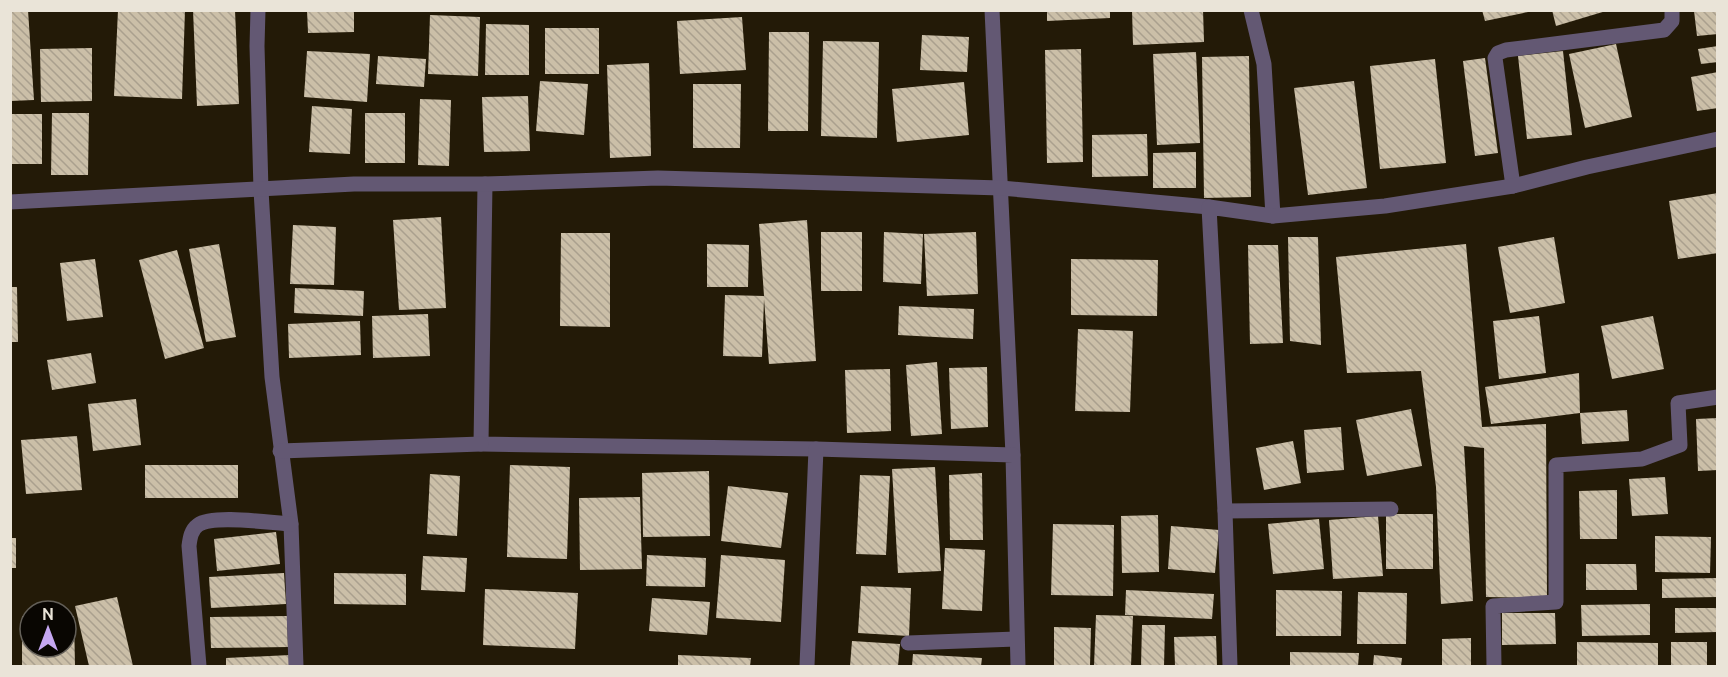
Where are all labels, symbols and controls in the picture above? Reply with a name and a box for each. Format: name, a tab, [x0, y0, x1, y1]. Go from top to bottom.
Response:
north arrow	[18, 599, 78, 659]
text: N	[42, 605, 54, 623]

